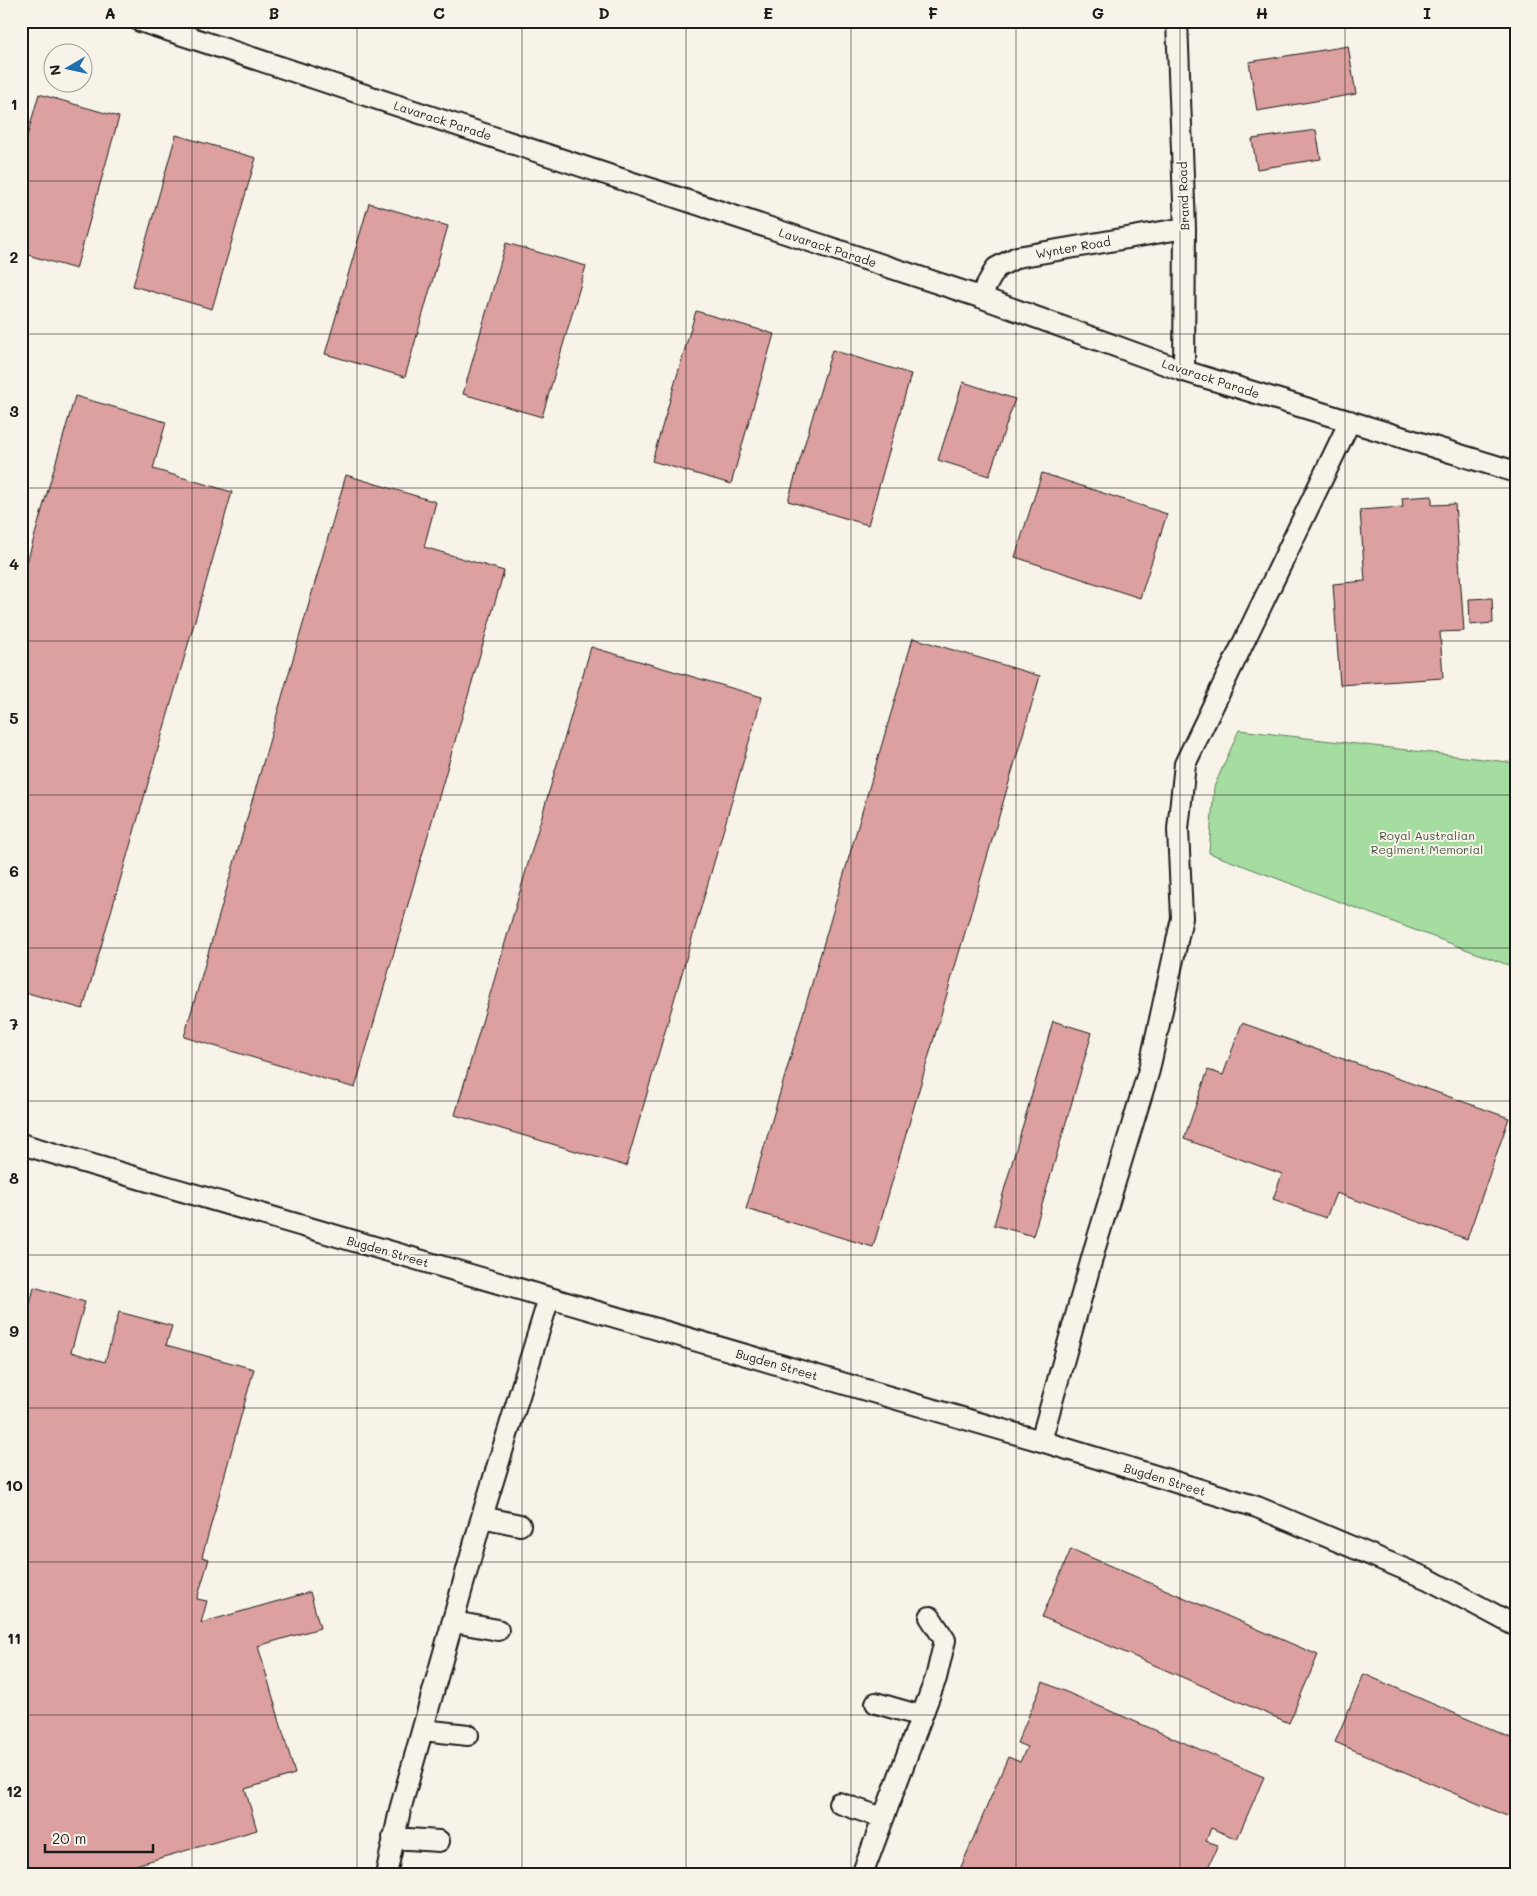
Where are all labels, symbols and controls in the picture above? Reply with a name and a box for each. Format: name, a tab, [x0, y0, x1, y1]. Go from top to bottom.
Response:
text: A	[104, 2, 116, 23]
text: B	[269, 2, 279, 23]
text: C	[433, 2, 445, 23]
text: D	[598, 2, 610, 23]
text: E	[763, 2, 773, 23]
text: F	[928, 2, 938, 23]
text: G	[1092, 2, 1104, 23]
text: H	[1256, 2, 1268, 23]
text: I	[1423, 2, 1431, 23]
north arrow	[42, 42, 92, 92]
text: N	[44, 63, 65, 77]
text: 1	[10, 93, 18, 114]
street label: Lavarack Parade	[392, 97, 494, 143]
street label: Brand Road	[1174, 161, 1192, 231]
street label: Lavarack Parade	[777, 224, 879, 270]
street label: Wynter Road	[1034, 232, 1112, 261]
text: 2	[10, 246, 19, 267]
street label: Lavarack Parade	[1160, 355, 1262, 401]
text: 3	[9, 400, 19, 421]
text: 4	[9, 553, 19, 574]
text: 5	[9, 707, 19, 728]
park label: Royal Australian Regiment Memorial	[1371, 827, 1483, 857]
text: 6	[9, 860, 19, 881]
text: 7	[10, 1013, 19, 1034]
text: 8	[9, 1167, 19, 1188]
street label: Bugden Street	[345, 1232, 431, 1270]
text: 9	[9, 1320, 19, 1341]
street label: Bugden Street	[734, 1345, 820, 1383]
street label: Bugden Street	[1122, 1459, 1208, 1499]
text: 10	[5, 1474, 23, 1495]
text: 11	[7, 1627, 21, 1648]
text: 12	[6, 1780, 22, 1801]
scale bar	[45, 1821, 152, 1853]
text: 20 m	[52, 1828, 86, 1848]

